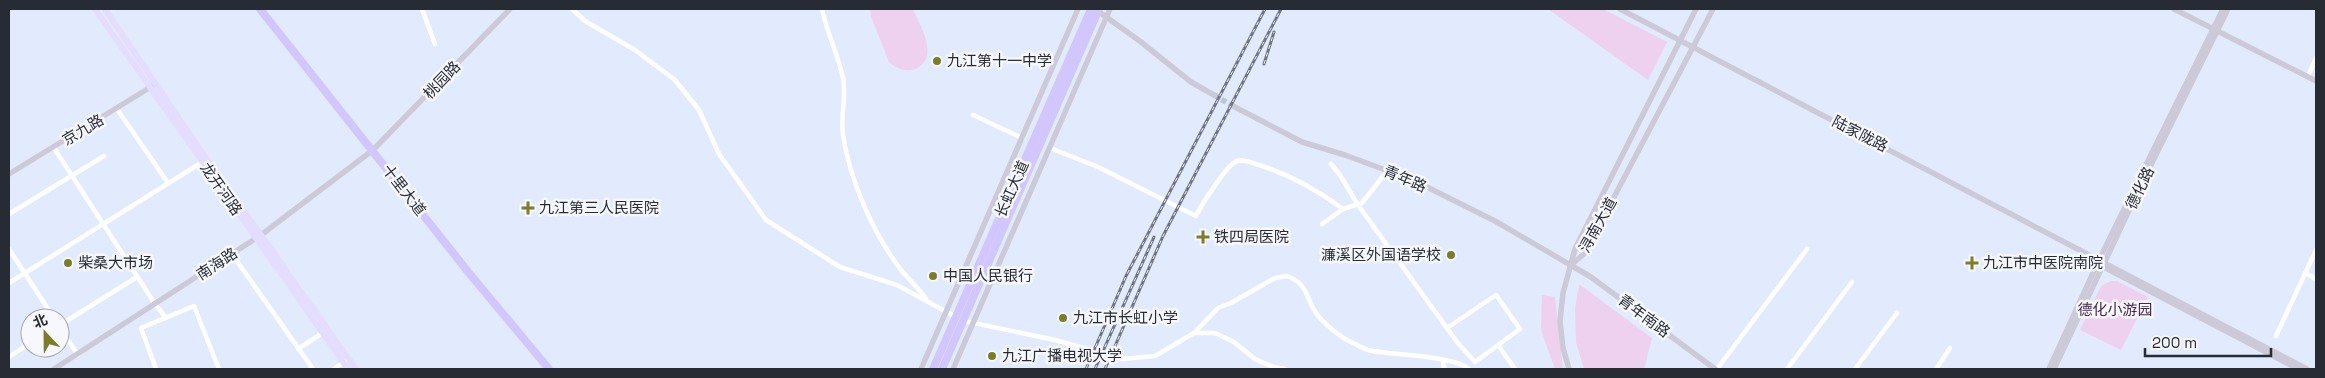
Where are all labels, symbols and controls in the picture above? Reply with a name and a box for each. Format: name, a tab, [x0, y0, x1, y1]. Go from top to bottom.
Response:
place label: 九江第十一中学	[947, 51, 1052, 70]
marker: 九江第十一中学	[931, 55, 943, 67]
street label: 桃园路	[419, 57, 464, 102]
street label: 京九路	[59, 110, 107, 149]
street label: 陆家陇路	[1829, 111, 1891, 156]
street label: 长虹大道	[991, 158, 1032, 220]
street label: 龙开河路	[196, 159, 246, 219]
street label: 十里大道	[378, 160, 430, 219]
street label: 青年路	[1381, 161, 1430, 196]
street label: 德化路	[2121, 163, 2158, 212]
street label: 浔南大道	[1575, 194, 1620, 256]
place label: 九江第三人民医院	[539, 198, 659, 217]
marker: 九江第三人民医院	[521, 201, 535, 215]
place label: 铁四局医院	[1214, 227, 1289, 246]
marker: 铁四局医院	[1196, 230, 1210, 244]
street label: 南海路	[193, 243, 241, 284]
place label: 濂溪区外国语学校	[1321, 245, 1441, 264]
marker: 濂溪区外国语学校	[1445, 249, 1457, 261]
place label: 柴桑大市场	[78, 253, 153, 272]
place label: 九江市中医院南院	[1983, 253, 2103, 272]
marker: 九江市中医院南院	[1965, 256, 1979, 270]
marker: 柴桑大市场	[62, 257, 74, 269]
place label: 中国人民银行	[943, 266, 1033, 285]
marker: 中国人民银行	[927, 270, 939, 282]
street label: 青年南路	[1615, 290, 1674, 341]
park label: 德化小游园	[2077, 300, 2153, 319]
north arrow	[20, 308, 70, 358]
place label: 九江市长虹小学	[1073, 308, 1178, 327]
text: 北	[30, 310, 50, 332]
marker: 九江市长虹小学	[1057, 312, 1069, 324]
scale bar	[2145, 326, 2271, 358]
text: 200 m	[2152, 333, 2197, 352]
place label: 九江广播电视大学	[1002, 346, 1122, 365]
marker: 九江广播电视大学	[986, 350, 998, 362]

